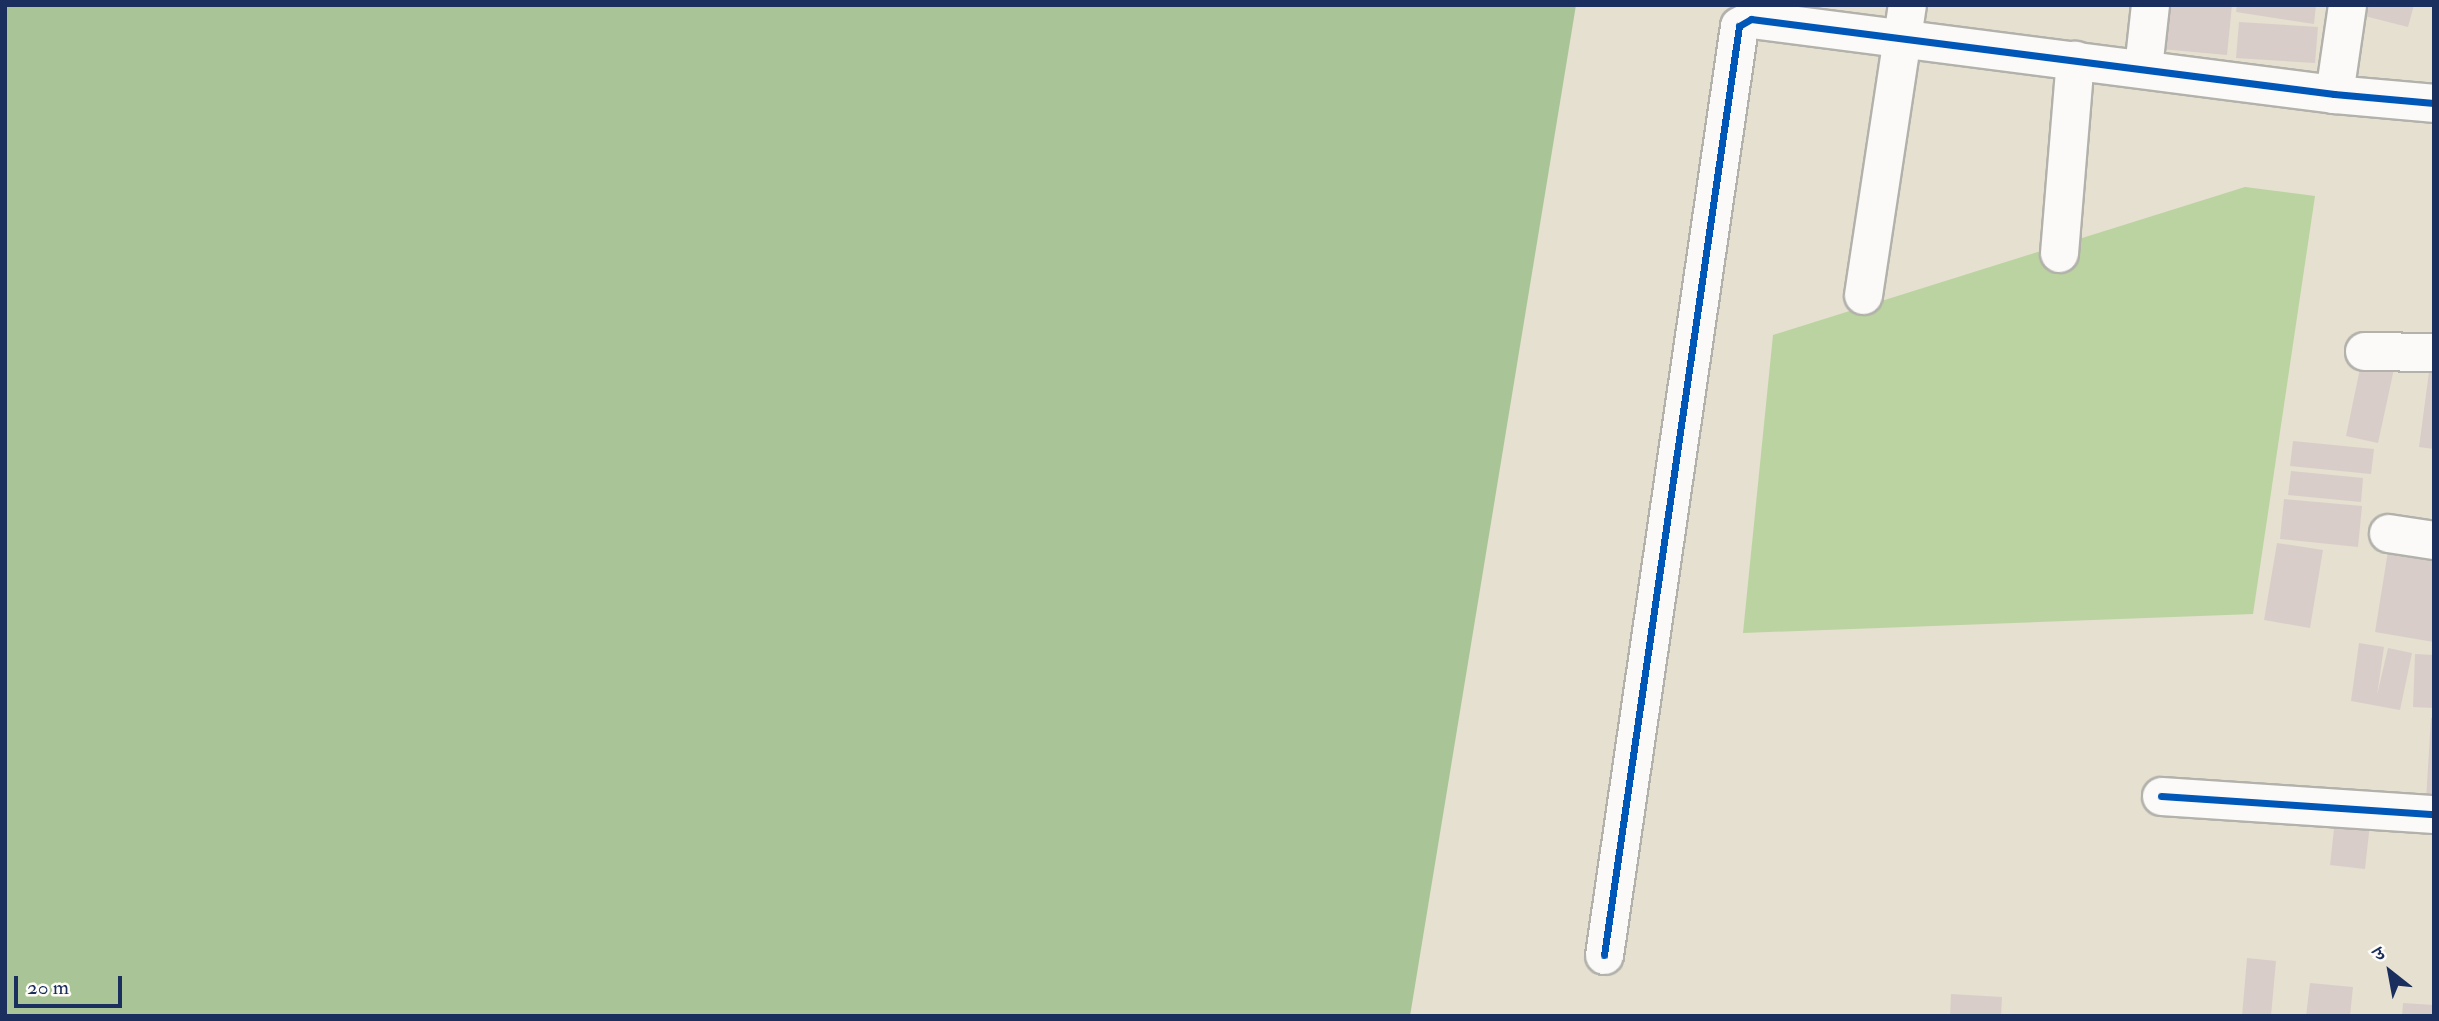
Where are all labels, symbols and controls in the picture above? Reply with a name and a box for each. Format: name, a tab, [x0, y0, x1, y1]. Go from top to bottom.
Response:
north arrow	[2355, 937, 2425, 1007]
text: उ	[2369, 941, 2390, 967]
scale bar	[18, 962, 126, 1006]
text: 20 m	[27, 974, 69, 1001]

